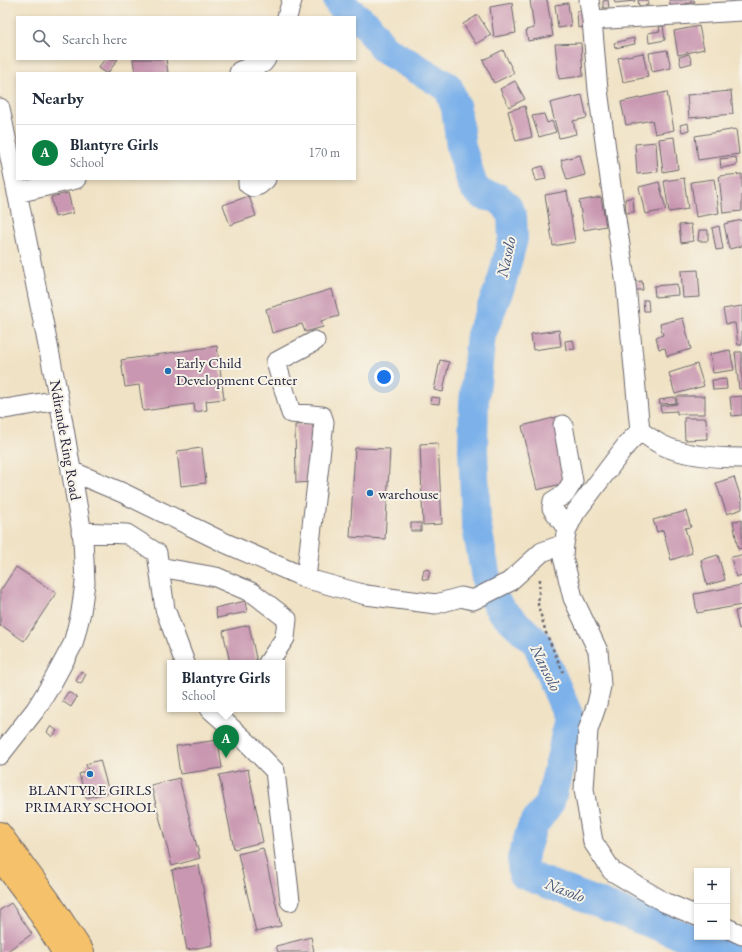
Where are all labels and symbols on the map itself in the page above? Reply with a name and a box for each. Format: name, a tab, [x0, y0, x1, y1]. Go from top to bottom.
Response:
water label: Nasolo	[491, 235, 521, 280]
place label: Early Child Development Center	[176, 353, 297, 389]
marker: Early Child Development Center	[163, 366, 173, 376]
your location	[374, 367, 394, 387]
street label: Ndirande Ring Road	[46, 378, 86, 502]
place label: warehouse	[378, 484, 439, 503]
marker: warehouse	[365, 488, 375, 498]
water label: Nansolo	[525, 640, 566, 695]
pin: A	[213, 725, 239, 758]
marker: BLANTYRE GIRLS PRIMARY SCHOOL	[85, 769, 95, 779]
place label: BLANTYRE GIRLS PRIMARY SCHOOL	[25, 780, 156, 816]
water label: Nasolo	[541, 872, 588, 907]

